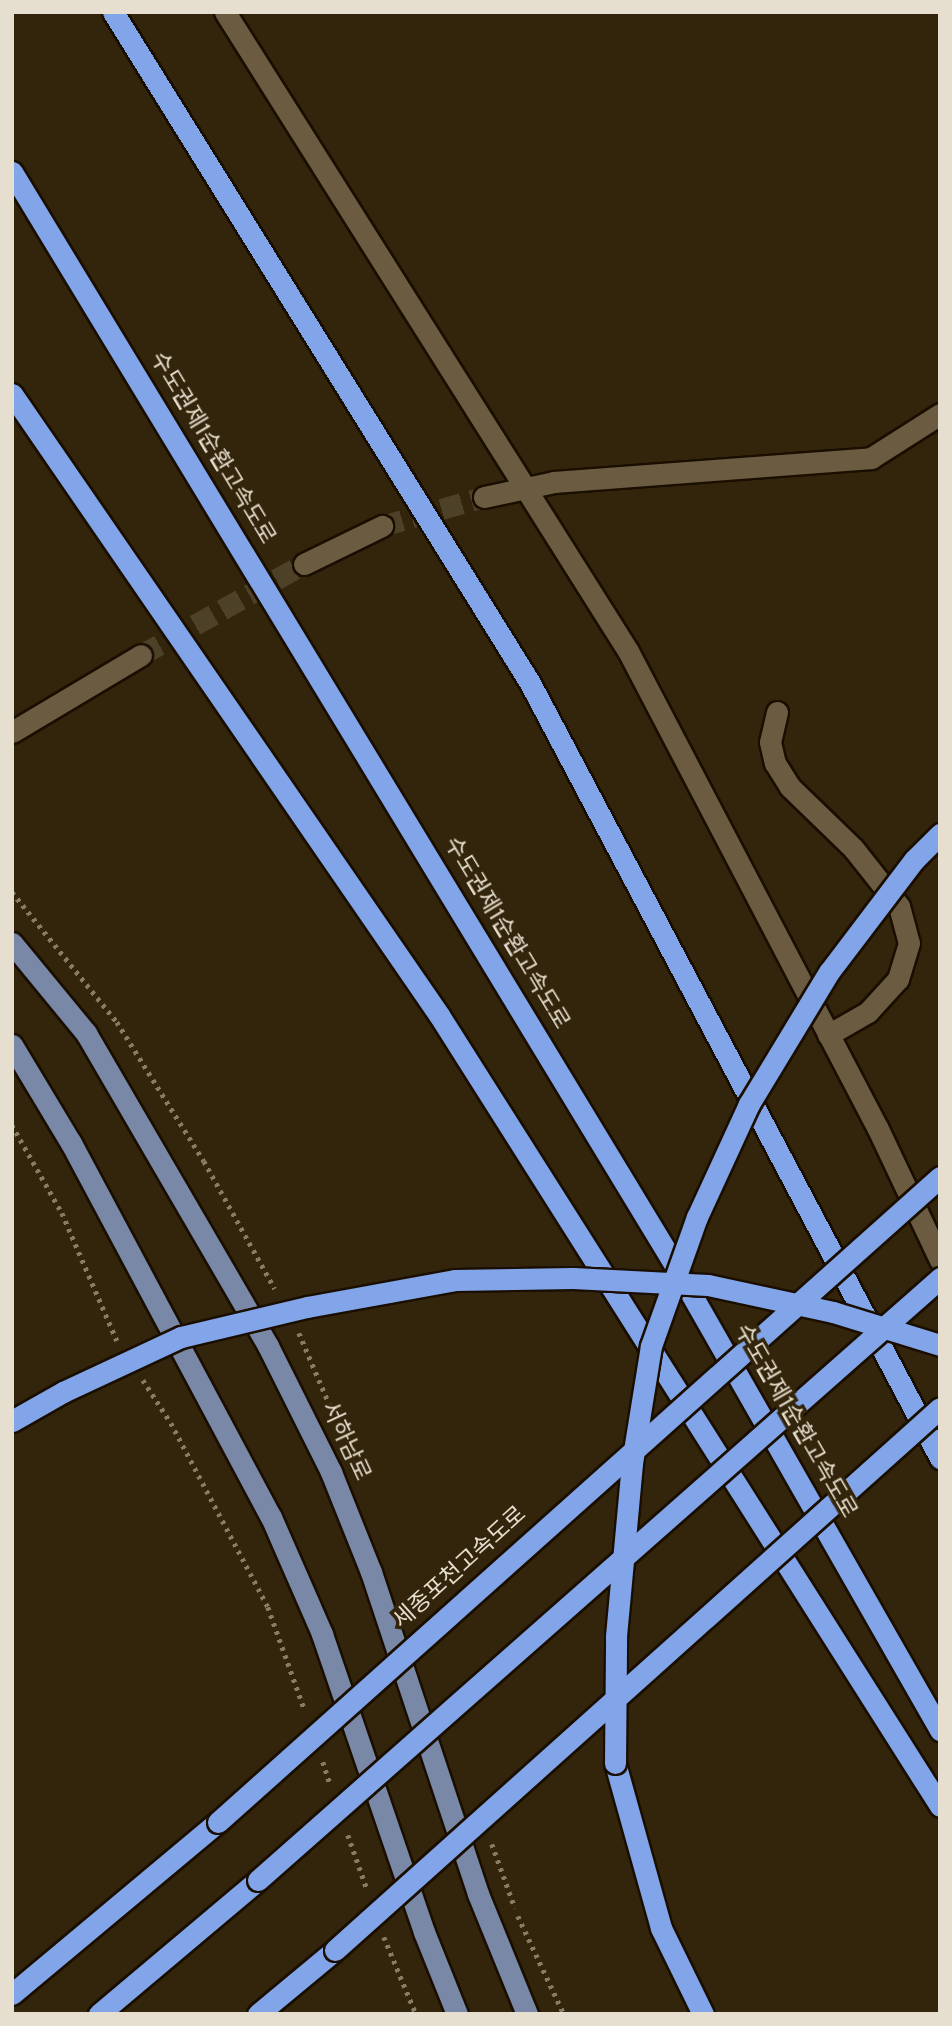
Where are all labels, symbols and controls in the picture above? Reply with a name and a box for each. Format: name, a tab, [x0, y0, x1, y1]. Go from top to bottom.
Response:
street label: 수도권제1순환고속도로	[142, 348, 280, 550]
street label: 수도권제1순환고속도로	[436, 833, 574, 1035]
street label: 수도권제1순환고속도로	[727, 1320, 861, 1524]
street label: 서하남로	[314, 1398, 374, 1486]
street label: 세종포천고속도로	[389, 1502, 533, 1636]

